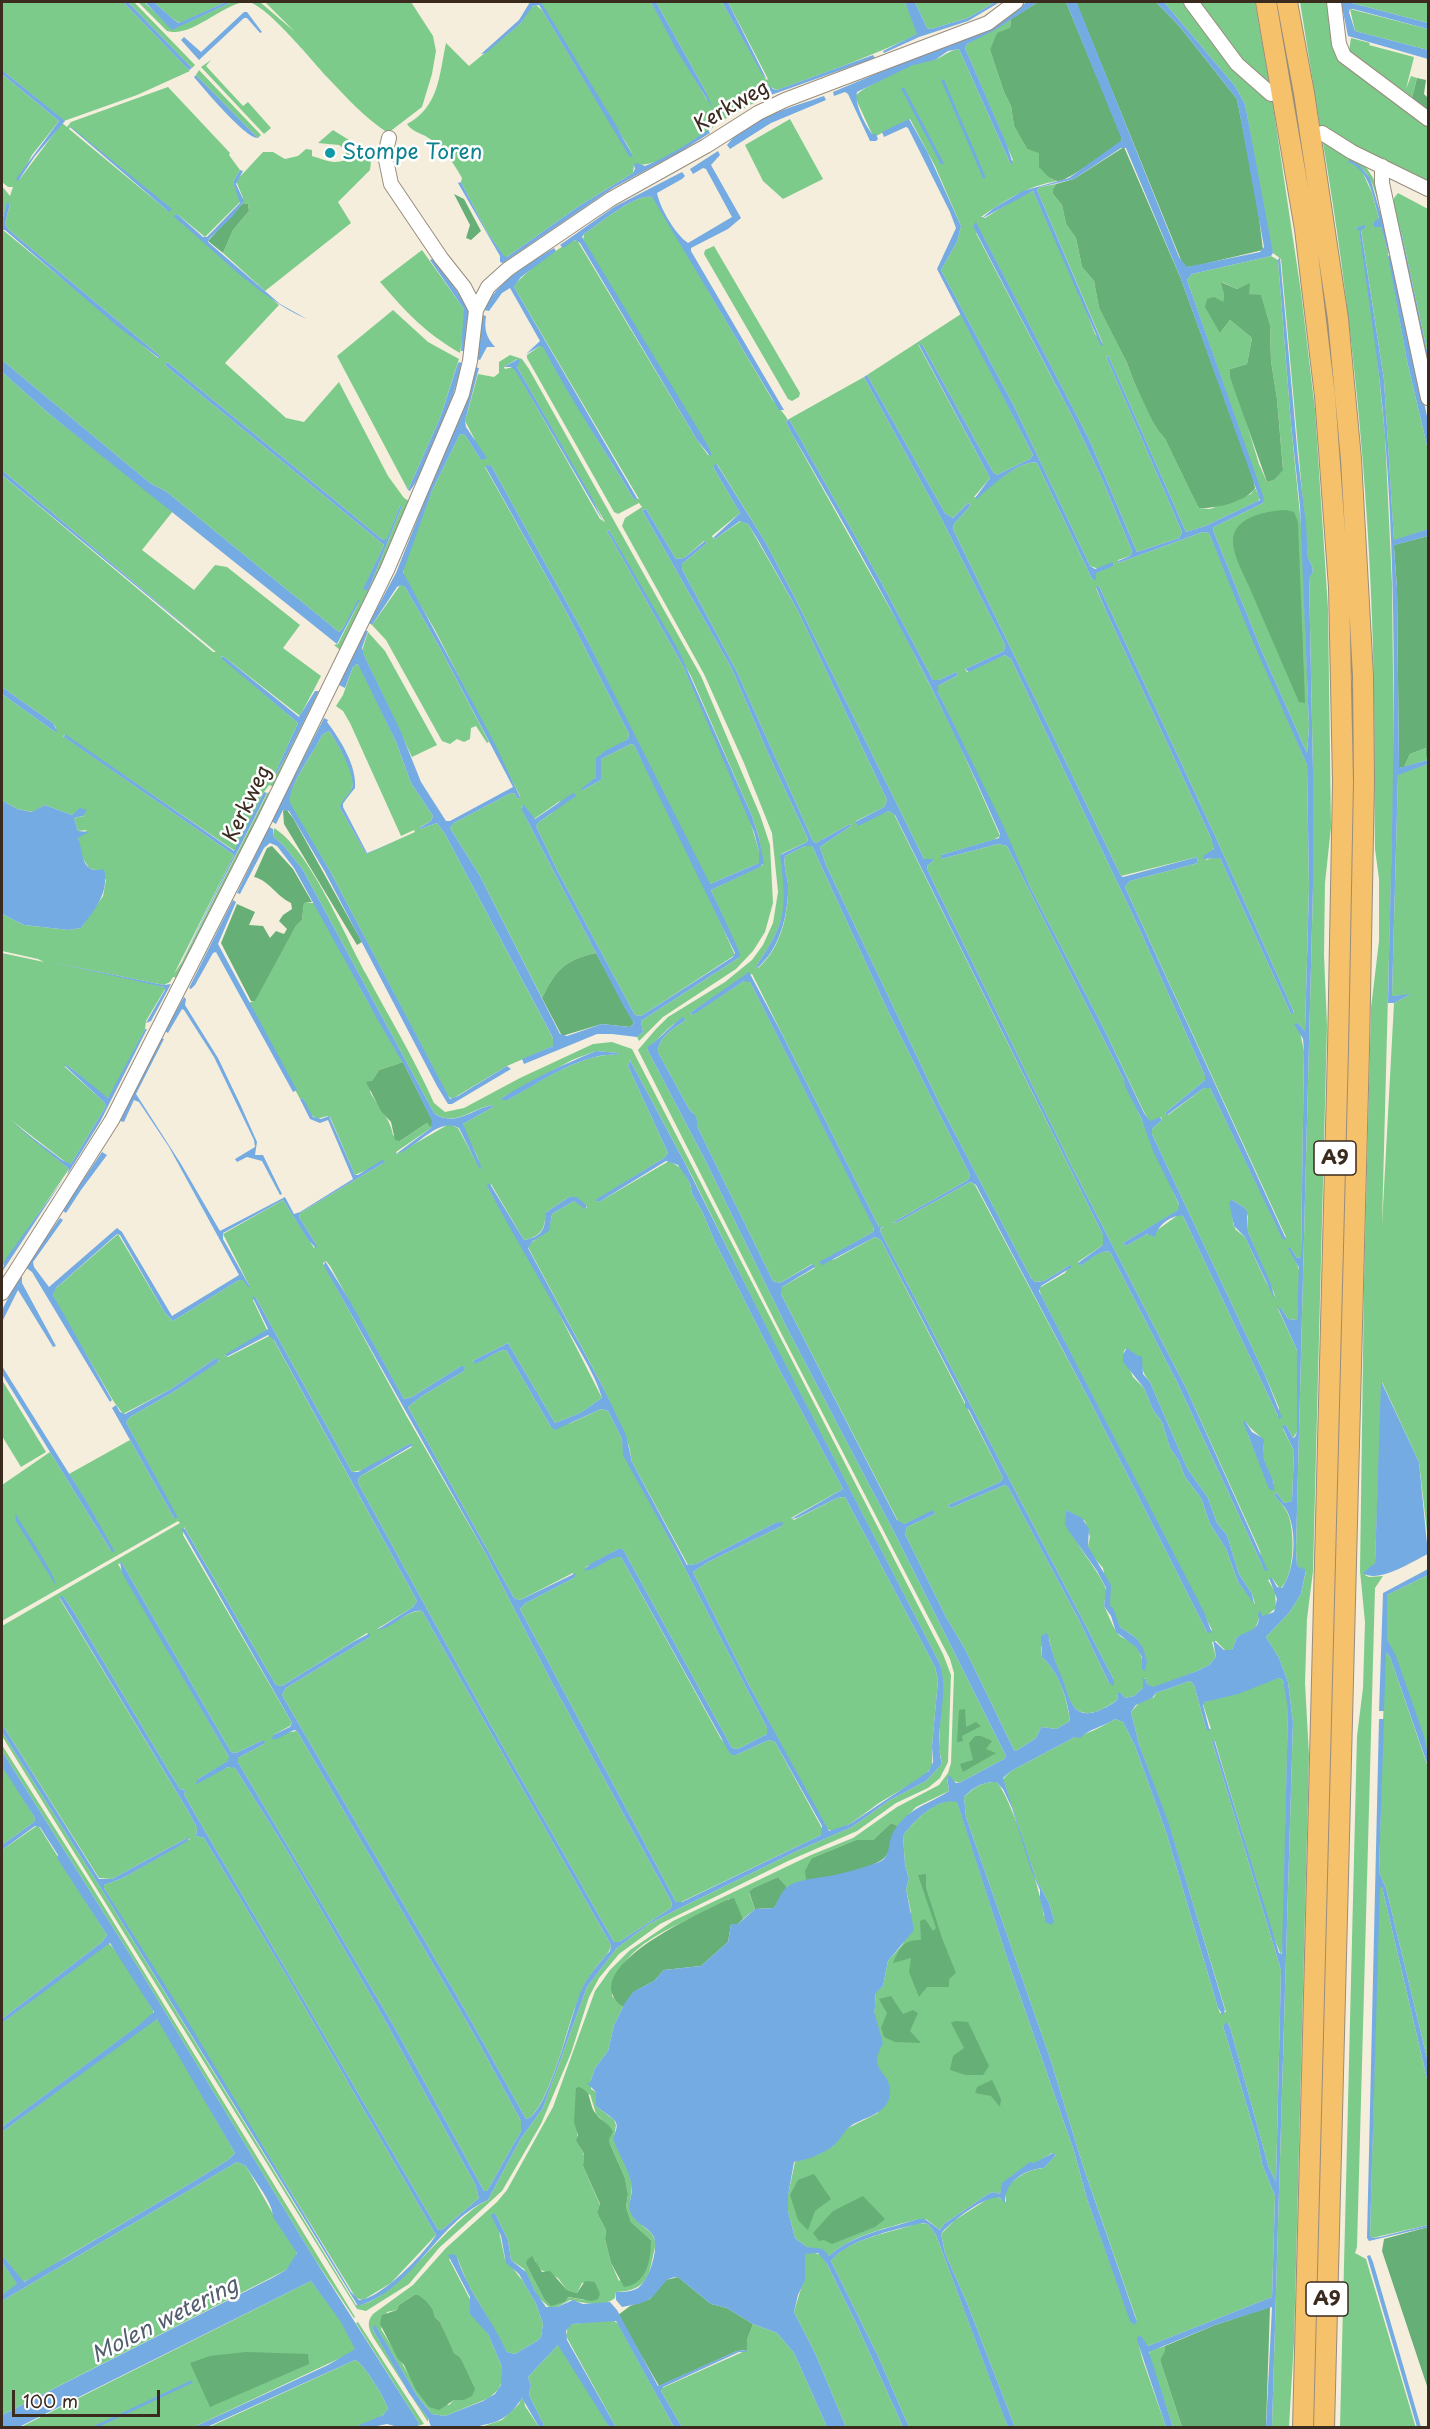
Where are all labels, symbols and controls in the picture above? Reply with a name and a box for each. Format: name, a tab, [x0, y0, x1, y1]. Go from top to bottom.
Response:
street label: Kerkweg	[690, 75, 774, 139]
place label: Stompe Toren	[342, 140, 482, 166]
marker: Stompe Toren	[323, 146, 337, 160]
street label: Kerkweg	[219, 761, 277, 847]
road number: A9	[1314, 1141, 1356, 1175]
water label: Molen wetering	[87, 2273, 243, 2369]
road number: A9	[1306, 2282, 1348, 2316]
scale bar	[15, 2378, 164, 2416]
text: 100 m	[23, 2387, 78, 2414]

